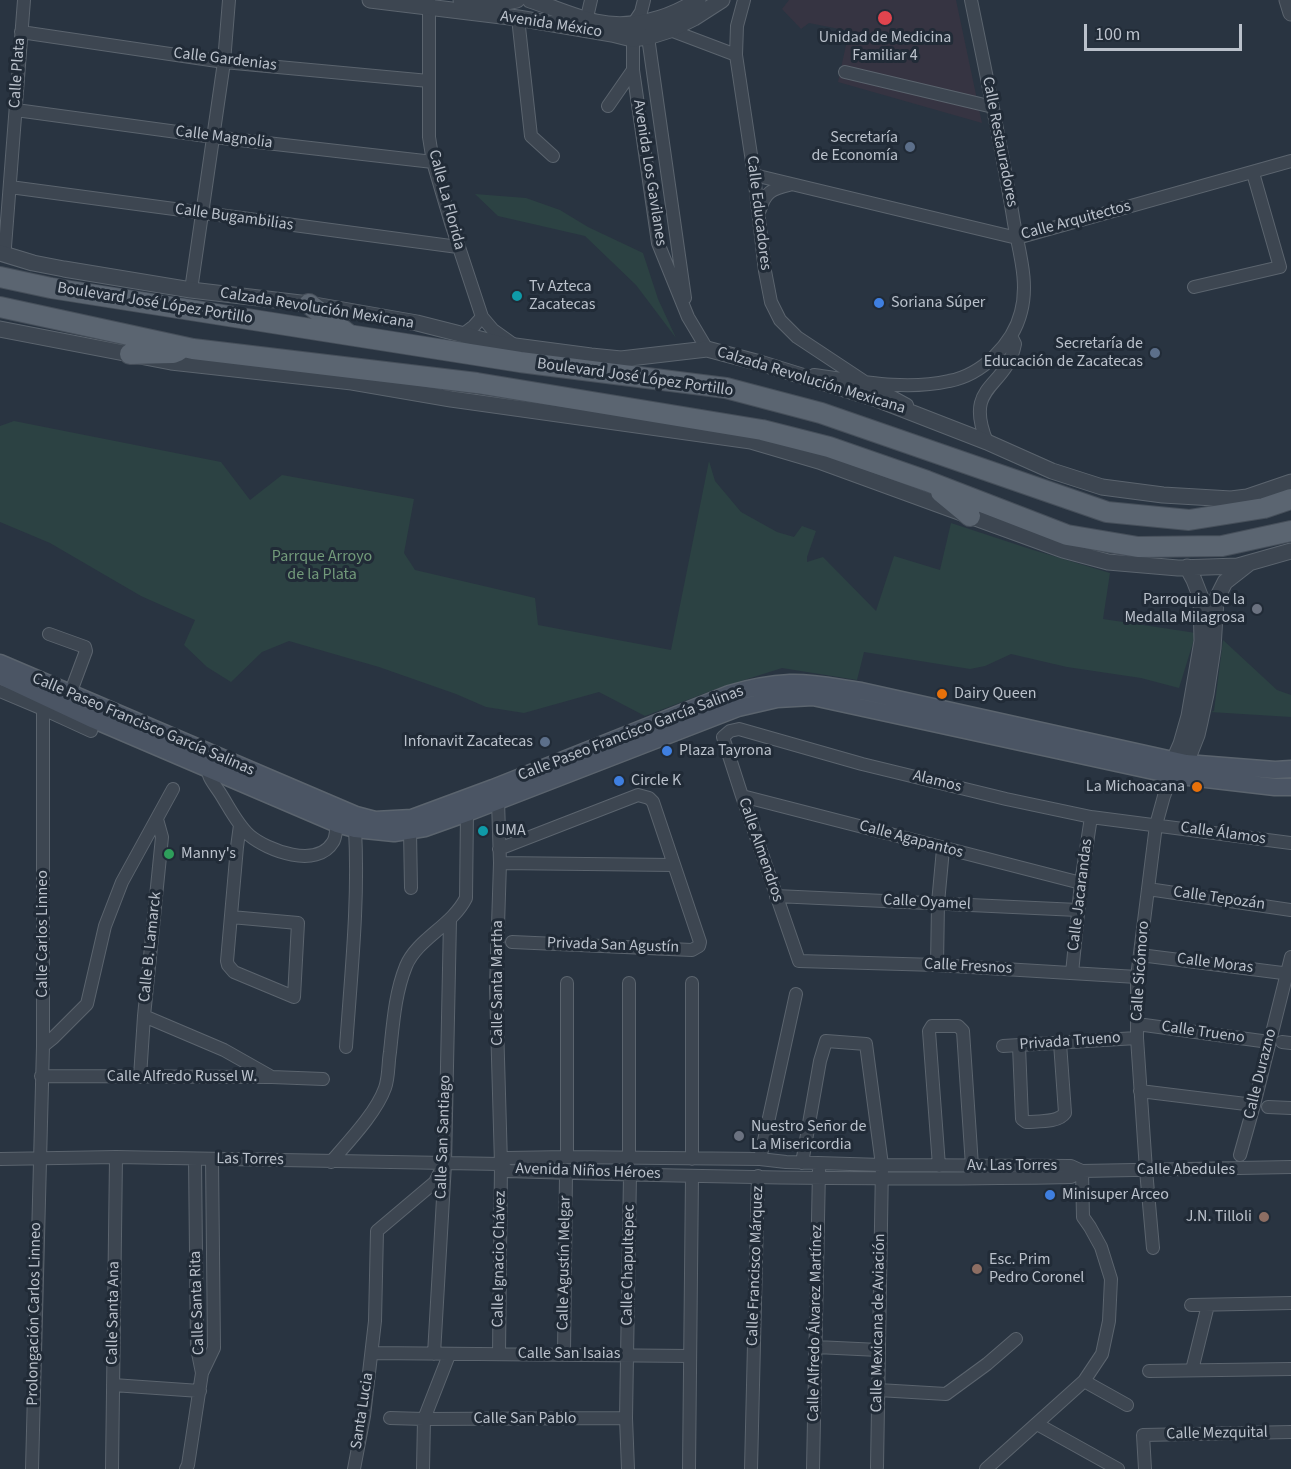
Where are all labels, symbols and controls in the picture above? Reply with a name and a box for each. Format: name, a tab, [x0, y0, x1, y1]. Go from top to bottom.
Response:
street label: Avenida México	[499, 7, 603, 43]
marker: Unidad de Medicina Familiar 4	[876, 9, 894, 27]
scale bar	[1087, 12, 1244, 50]
text: 100 m	[1095, 22, 1140, 47]
place label: Unidad de Medicina Familiar 4	[819, 28, 951, 66]
street label: Calle Plata	[6, 37, 30, 109]
street label: Calle Gardenias	[172, 44, 278, 76]
street label: Calle Restauradores	[977, 75, 1021, 209]
street label: Avenida Los Gavilanes	[628, 99, 670, 247]
street label: Calle Magnolia	[174, 123, 274, 153]
place label: Secretaría de Economía	[811, 128, 898, 166]
marker: Secretaría de Economía	[903, 140, 917, 154]
street label: Calle La Florida	[423, 148, 469, 252]
street label: Calle Educadores	[741, 155, 775, 271]
street label: Calle Arquitectos	[1019, 197, 1133, 245]
street label: Calle Bugambilias	[174, 200, 294, 236]
place label: Tv Azteca Zacatecas	[529, 277, 595, 315]
street label: Boulevard José López Portillo	[56, 279, 254, 329]
street label: Calzada Revolución Mexicana	[219, 284, 415, 334]
marker: Tv Azteca Zacatecas	[510, 289, 524, 303]
place label: Soriana Súper	[891, 293, 985, 313]
marker: Soriana Súper	[872, 296, 886, 310]
place label: Secretaría de Educación de Zacatecas	[984, 334, 1143, 372]
street label: Calzada Revolución Mexicana	[714, 343, 908, 419]
marker: Secretaría de Educación de Zacatecas	[1148, 346, 1162, 360]
street label: Boulevard José López Portillo	[536, 355, 734, 401]
park label: Parrque Arroyo de la Plata	[272, 547, 372, 585]
place label: Parroquia De la Medalla Milagrosa	[1124, 590, 1245, 628]
marker: Parroquia De la Medalla Milagrosa	[1250, 602, 1264, 616]
street label: Calle Paseo Francisco García Salinas	[29, 669, 257, 781]
street label: Calle Paseo Francisco García Salinas	[516, 682, 746, 786]
place label: Dairy Queen	[954, 684, 1036, 704]
marker: Dairy Queen	[935, 687, 949, 701]
place label: Infonavit Zacatecas	[404, 732, 533, 752]
marker: Infonavit Zacatecas	[538, 735, 552, 749]
place label: Plaza Tayrona	[679, 741, 772, 761]
marker: Plaza Tayrona	[660, 744, 674, 758]
street label: Alamos	[911, 767, 963, 797]
place label: Circle K	[631, 771, 681, 791]
marker: Circle K	[612, 774, 626, 788]
place label: La Michoacana	[1086, 777, 1185, 797]
marker: La Michoacana	[1190, 780, 1204, 794]
street label: Calle Almendros	[733, 795, 787, 905]
street label: Calle Agapantos	[857, 817, 965, 863]
street label: Calle Álamos	[1179, 819, 1267, 849]
place label: UMA	[495, 821, 526, 841]
marker: UMA	[476, 824, 490, 838]
street label: Calle Jacarandas	[1065, 838, 1097, 952]
place label: Manny's	[181, 844, 236, 864]
marker: Manny's	[162, 847, 176, 861]
street label: Calle Carlos Linneo	[33, 870, 53, 998]
street label: Calle Tepozán	[1172, 883, 1266, 915]
street label: Calle B. Lamarck	[136, 891, 166, 1003]
street label: Calle Oyamel	[883, 891, 971, 915]
street label: Calle Santa Martha	[488, 920, 508, 1046]
street label: Calle Sicómoro	[1128, 920, 1154, 1022]
street label: Privada San Agustín	[547, 934, 679, 958]
street label: Calle Moras	[1176, 950, 1254, 978]
street label: Calle Fresnos	[923, 955, 1013, 979]
street label: Calle Trueno	[1160, 1018, 1246, 1048]
street label: Calle Durazno	[1240, 1027, 1282, 1121]
street label: Privada Trueno	[1019, 1029, 1121, 1055]
street label: Calle Alfredo Russel W.	[107, 1067, 257, 1087]
street label: Calle San Santiago	[432, 1075, 456, 1199]
place label: Nuestro Señor de La Misericordia	[751, 1117, 867, 1155]
marker: Nuestro Señor de La Misericordia	[732, 1129, 746, 1143]
street label: Las Torres	[216, 1150, 284, 1170]
street label: Av. Las Torres	[967, 1156, 1057, 1176]
street label: Avenida Niños Héroes	[515, 1160, 661, 1184]
street label: Calle Abedules	[1137, 1160, 1235, 1180]
place label: Minisuper Arceo	[1062, 1185, 1169, 1205]
street label: Calle Francisco Márquez	[744, 1186, 768, 1346]
marker: Minisuper Arceo	[1043, 1188, 1057, 1202]
street label: Calle Ignacio Chávez	[489, 1190, 511, 1328]
street label: Calle Agustín Melgar	[554, 1195, 576, 1331]
street label: Calle Chapultepec	[618, 1204, 640, 1326]
place label: J.N. Tilloli	[1186, 1207, 1252, 1227]
marker: J.N. Tilloli	[1257, 1210, 1271, 1224]
street label: Prolongación Carlos Linneo	[24, 1222, 46, 1406]
street label: Calle Alfredo Álvarez Martínez	[805, 1224, 827, 1422]
street label: Calle Mexicana de Aviación	[868, 1233, 890, 1413]
place label: Esc. Prim Pedro Coronel	[989, 1250, 1084, 1288]
street label: Calle Santa Rita	[187, 1251, 209, 1355]
street label: Calle Santa Ana	[103, 1261, 125, 1365]
marker: Esc. Prim Pedro Coronel	[970, 1262, 984, 1276]
street label: Calle San Isaias	[518, 1344, 620, 1364]
street label: Santa Lucia	[347, 1371, 379, 1451]
street label: Calle San Pablo	[473, 1409, 577, 1429]
street label: Calle Mezquital	[1166, 1424, 1268, 1444]

